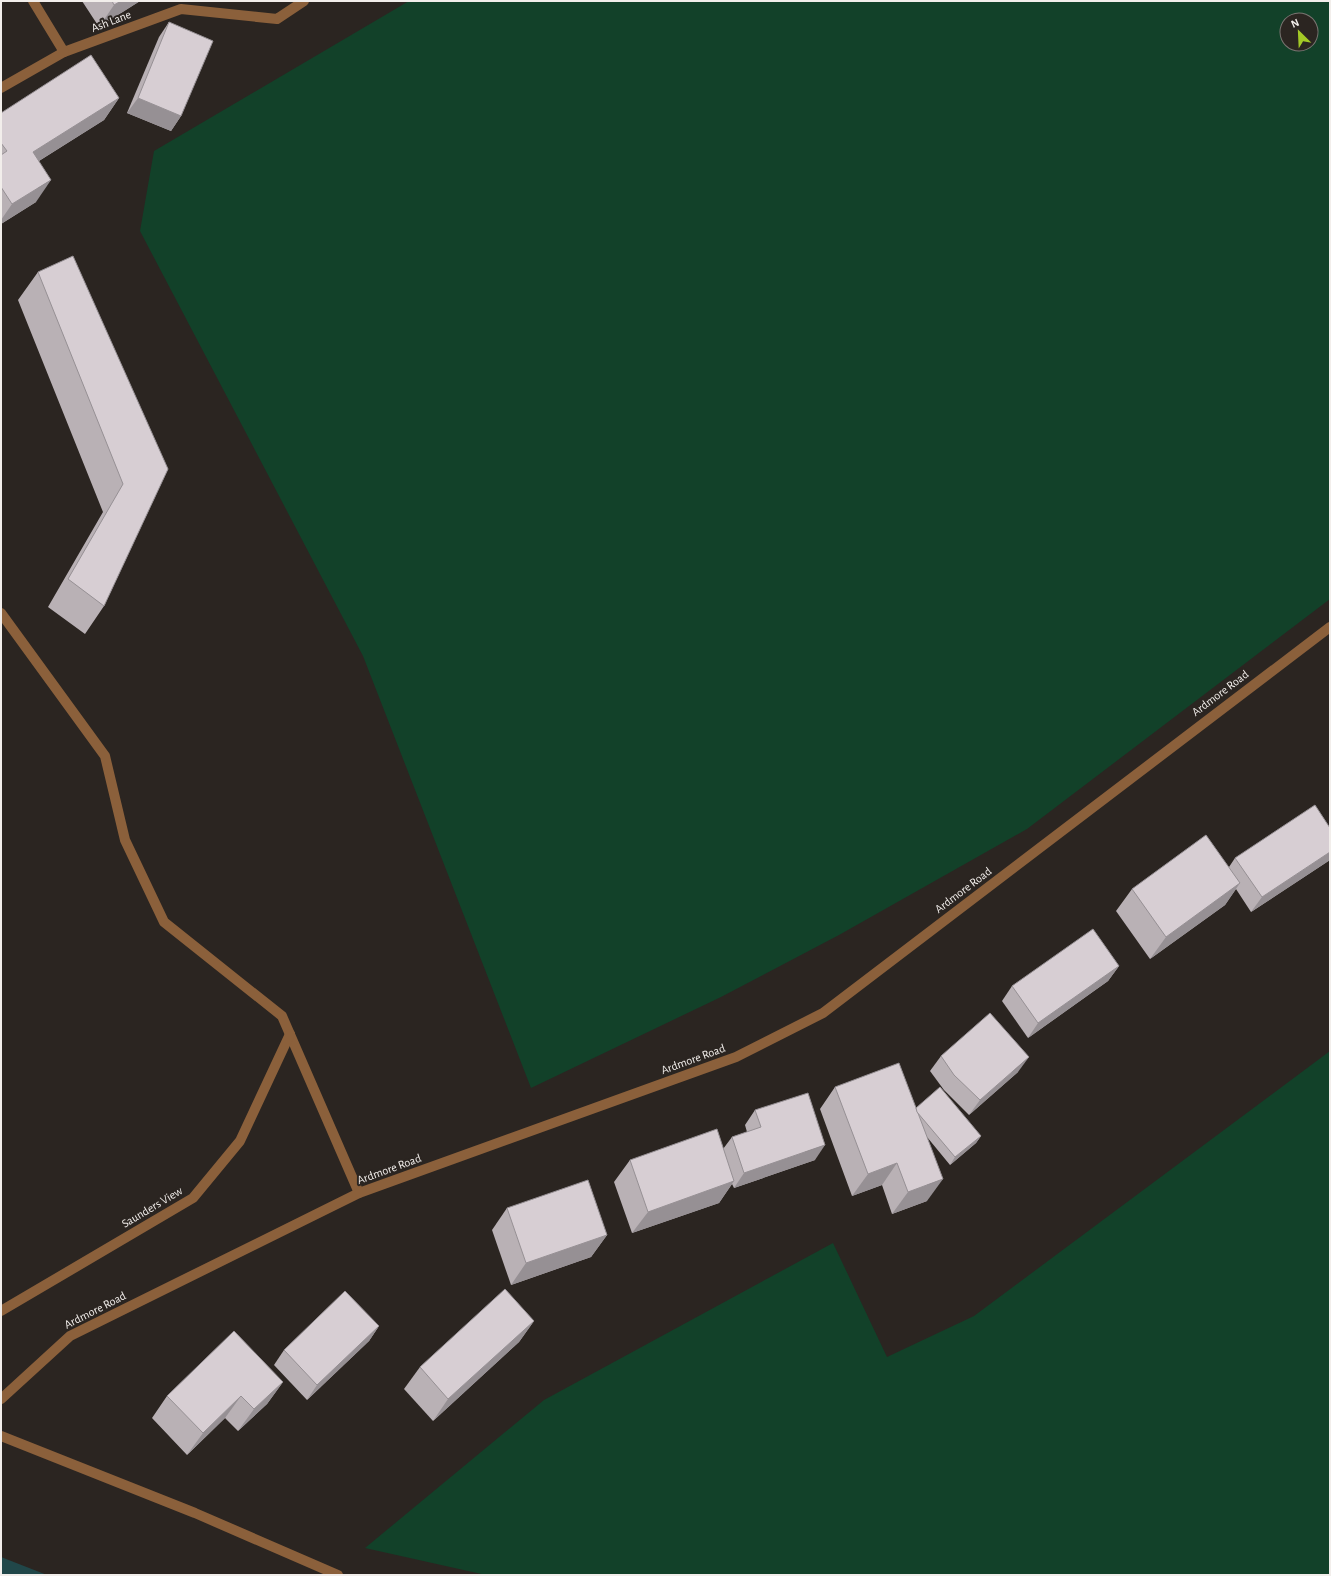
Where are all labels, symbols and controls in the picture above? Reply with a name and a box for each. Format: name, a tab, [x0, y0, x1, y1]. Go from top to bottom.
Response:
street label: Ash Lane	[89, 8, 133, 34]
north arrow	[1279, 12, 1319, 52]
text: N	[1289, 17, 1301, 30]
street label: Ardmore Road	[1189, 668, 1251, 718]
street label: Ardmore Road	[932, 865, 994, 915]
street label: Ardmore Road	[659, 1042, 727, 1076]
street label: Ardmore Road	[355, 1152, 423, 1186]
street label: Saunders View	[120, 1184, 184, 1230]
street label: Ardmore Road	[62, 1289, 128, 1331]

